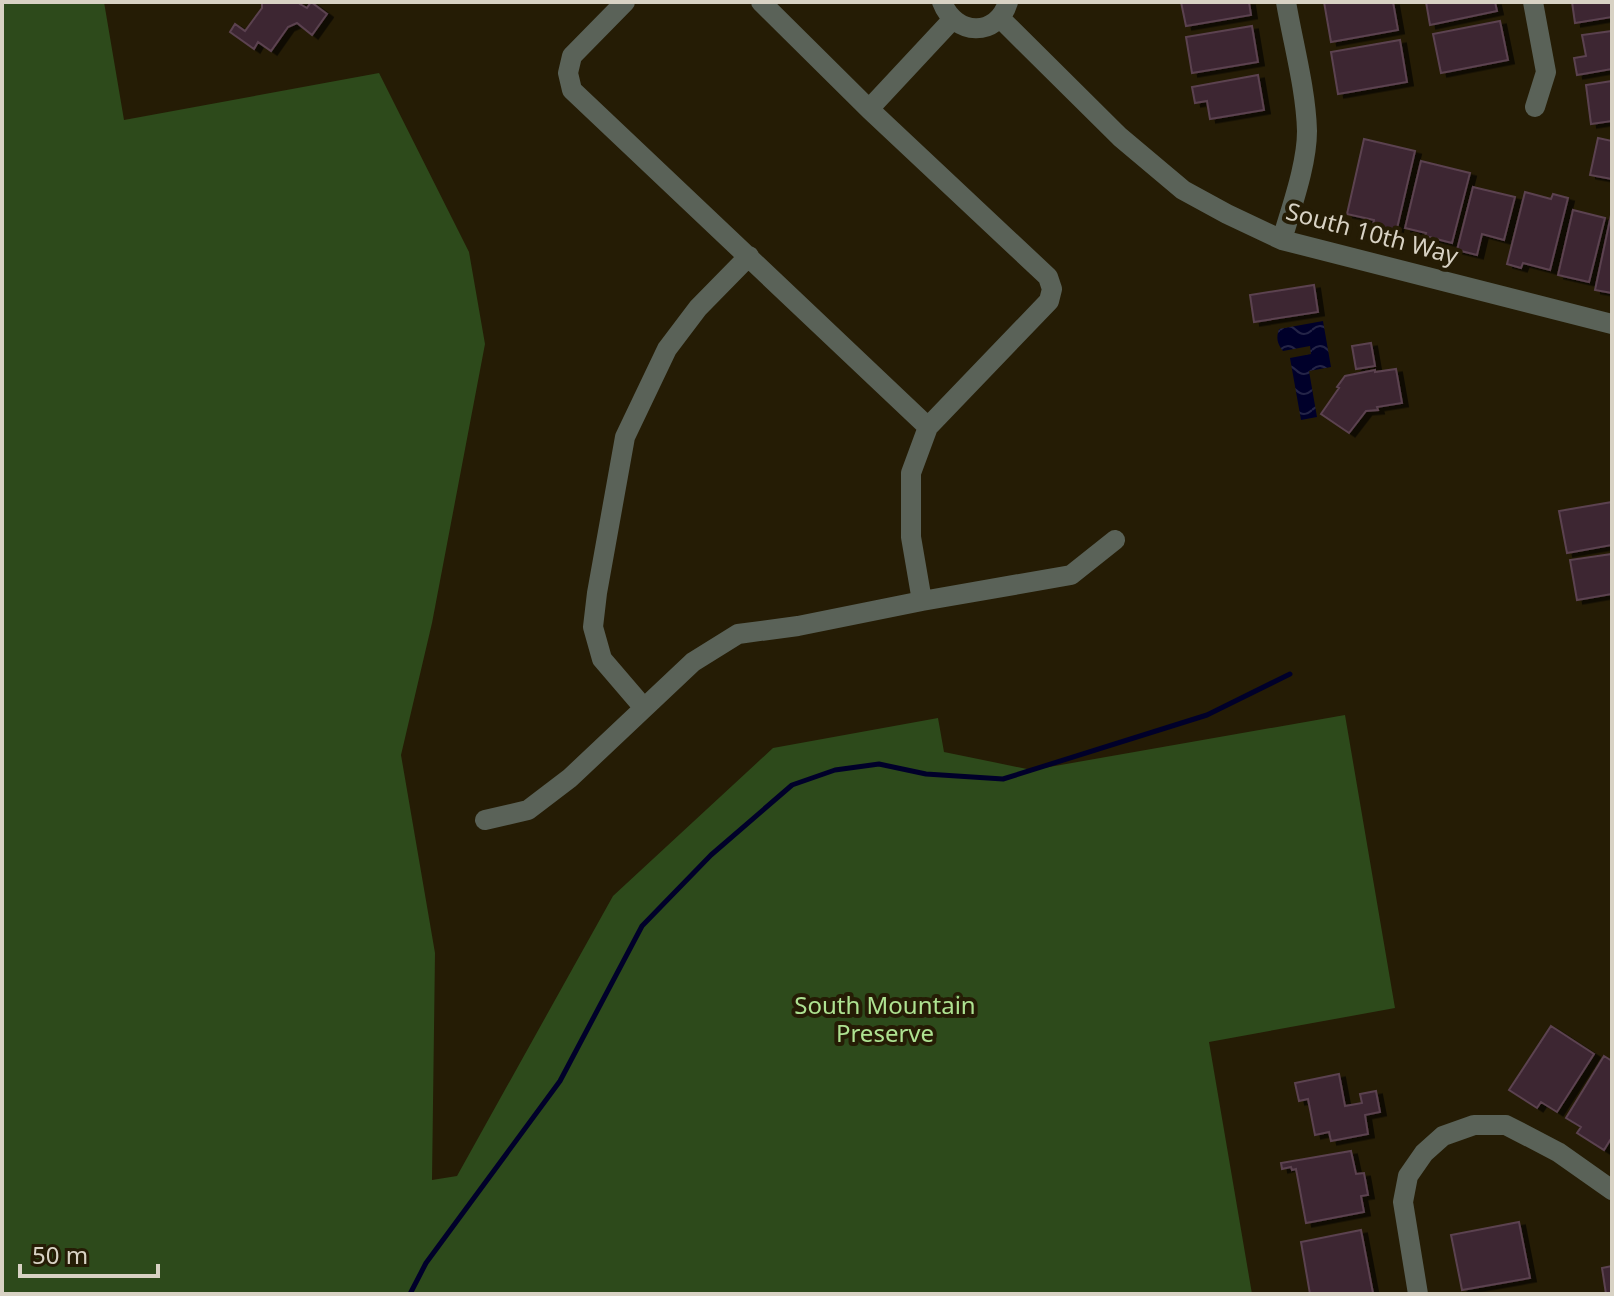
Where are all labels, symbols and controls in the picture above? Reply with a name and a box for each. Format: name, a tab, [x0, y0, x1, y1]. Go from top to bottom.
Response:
street label: South 10th Way	[1283, 194, 1463, 272]
park label: South Mountain Preserve	[794, 988, 976, 1049]
scale bar	[20, 1228, 158, 1278]
text: 50 m	[32, 1238, 88, 1271]

